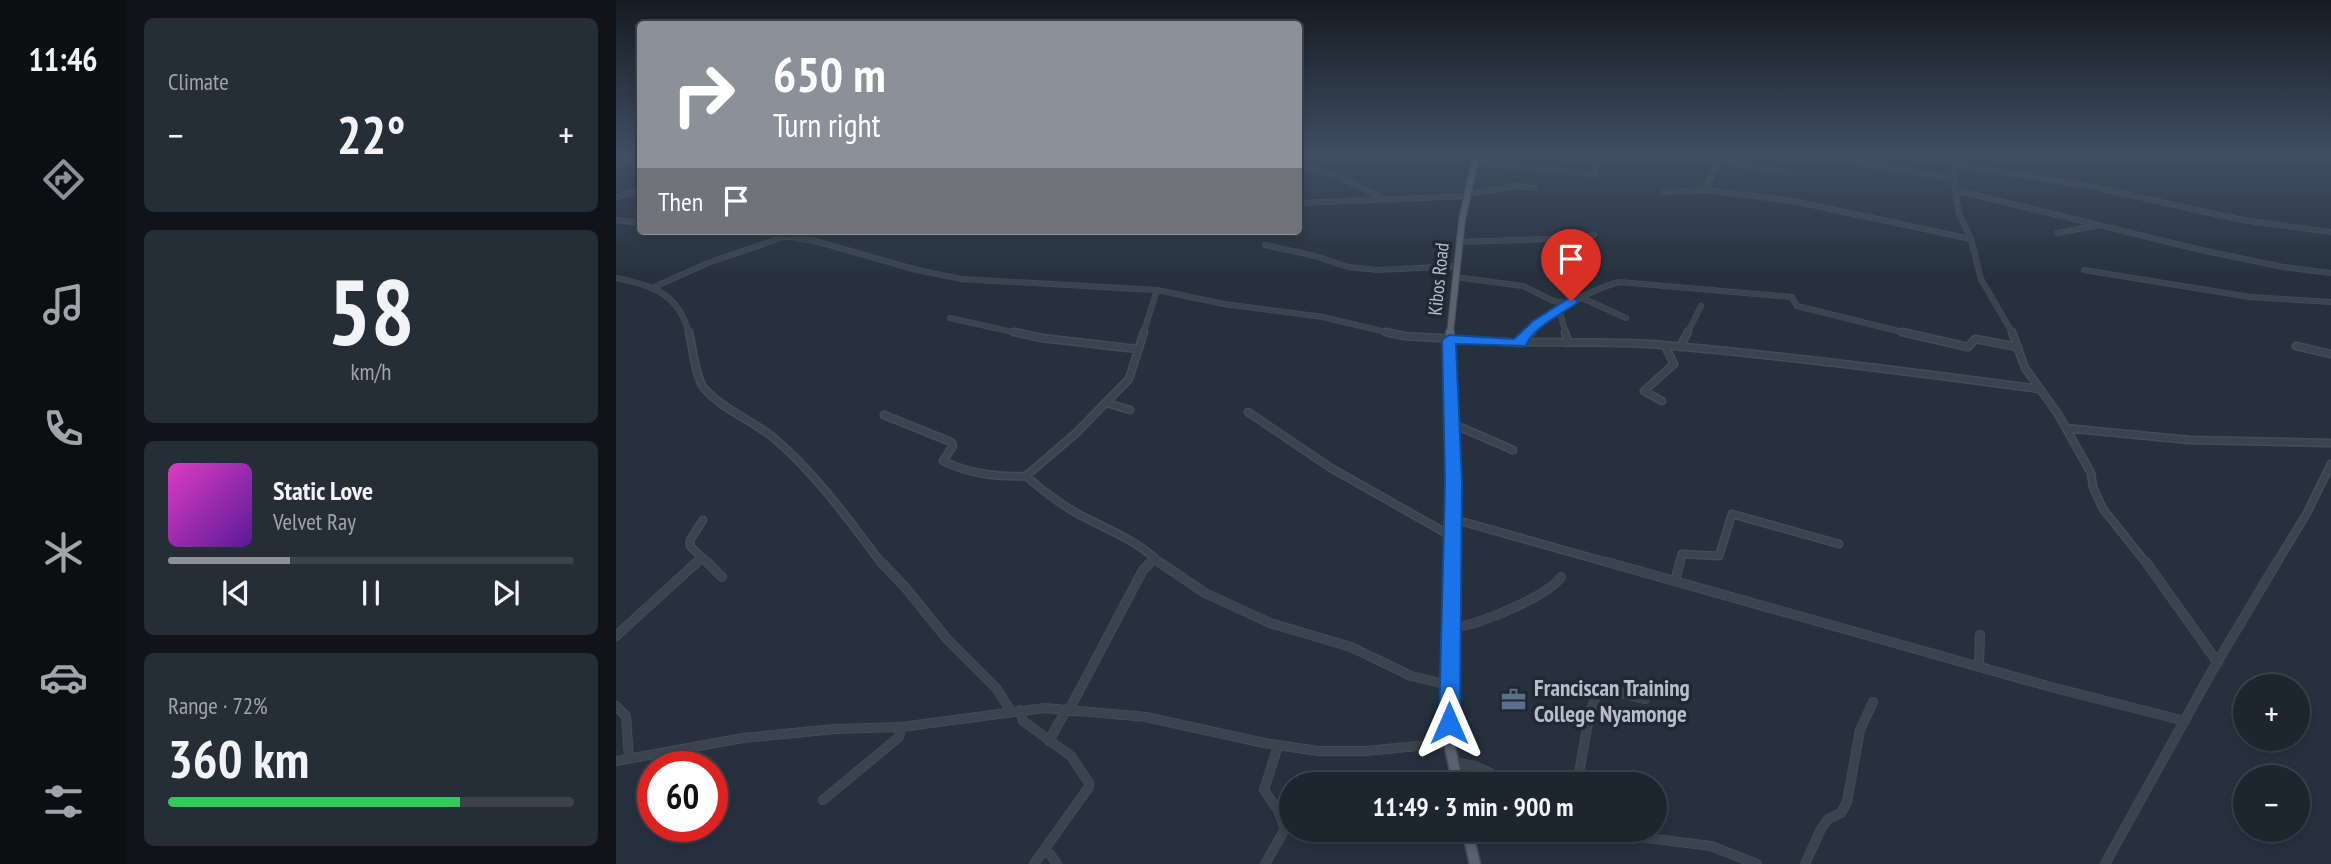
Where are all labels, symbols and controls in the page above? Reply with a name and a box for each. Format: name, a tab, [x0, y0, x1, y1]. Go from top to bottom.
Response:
text: 11:46	[28, 38, 98, 80]
text: 650 m	[773, 42, 886, 106]
icon: right	[658, 49, 749, 140]
text: Climate	[168, 67, 229, 96]
text: 22°	[337, 101, 405, 168]
text: Turn right	[773, 104, 881, 146]
text: −	[168, 110, 184, 159]
text: +	[558, 110, 574, 159]
icon: directions	[39, 155, 88, 204]
icon: arrive	[717, 182, 755, 220]
text: Then	[658, 185, 703, 218]
pin	[1541, 229, 1601, 301]
icon: arrive	[1552, 240, 1590, 278]
street label: Kibos Road	[1422, 242, 1454, 316]
text: 58	[328, 252, 415, 370]
icon: music	[39, 280, 88, 329]
text: km/h	[351, 357, 391, 386]
icon: phone	[39, 404, 88, 453]
text: Static Love	[273, 474, 373, 507]
text: Velvet Ray	[273, 507, 356, 536]
icon: climate	[39, 528, 88, 577]
icon: previous	[217, 574, 255, 612]
icon: pause	[352, 574, 390, 612]
icon: next	[487, 574, 525, 612]
icon: car	[39, 653, 88, 702]
place label: Franciscan Training College Nyamonge	[1534, 673, 1690, 728]
map controls	[2233, 674, 2310, 842]
button: +	[2233, 674, 2310, 751]
position arrow	[1412, 686, 1486, 760]
office icon: Franciscan Training College Nyamonge	[1500, 686, 1528, 714]
text: Range · 72%	[168, 691, 268, 720]
text: 360 km	[168, 725, 309, 792]
speed limit sign: 60	[637, 751, 728, 842]
button: −	[2233, 765, 2310, 842]
icon: filters	[39, 777, 88, 826]
text: 11:49 · 3 min · 900 m	[1373, 790, 1573, 823]

